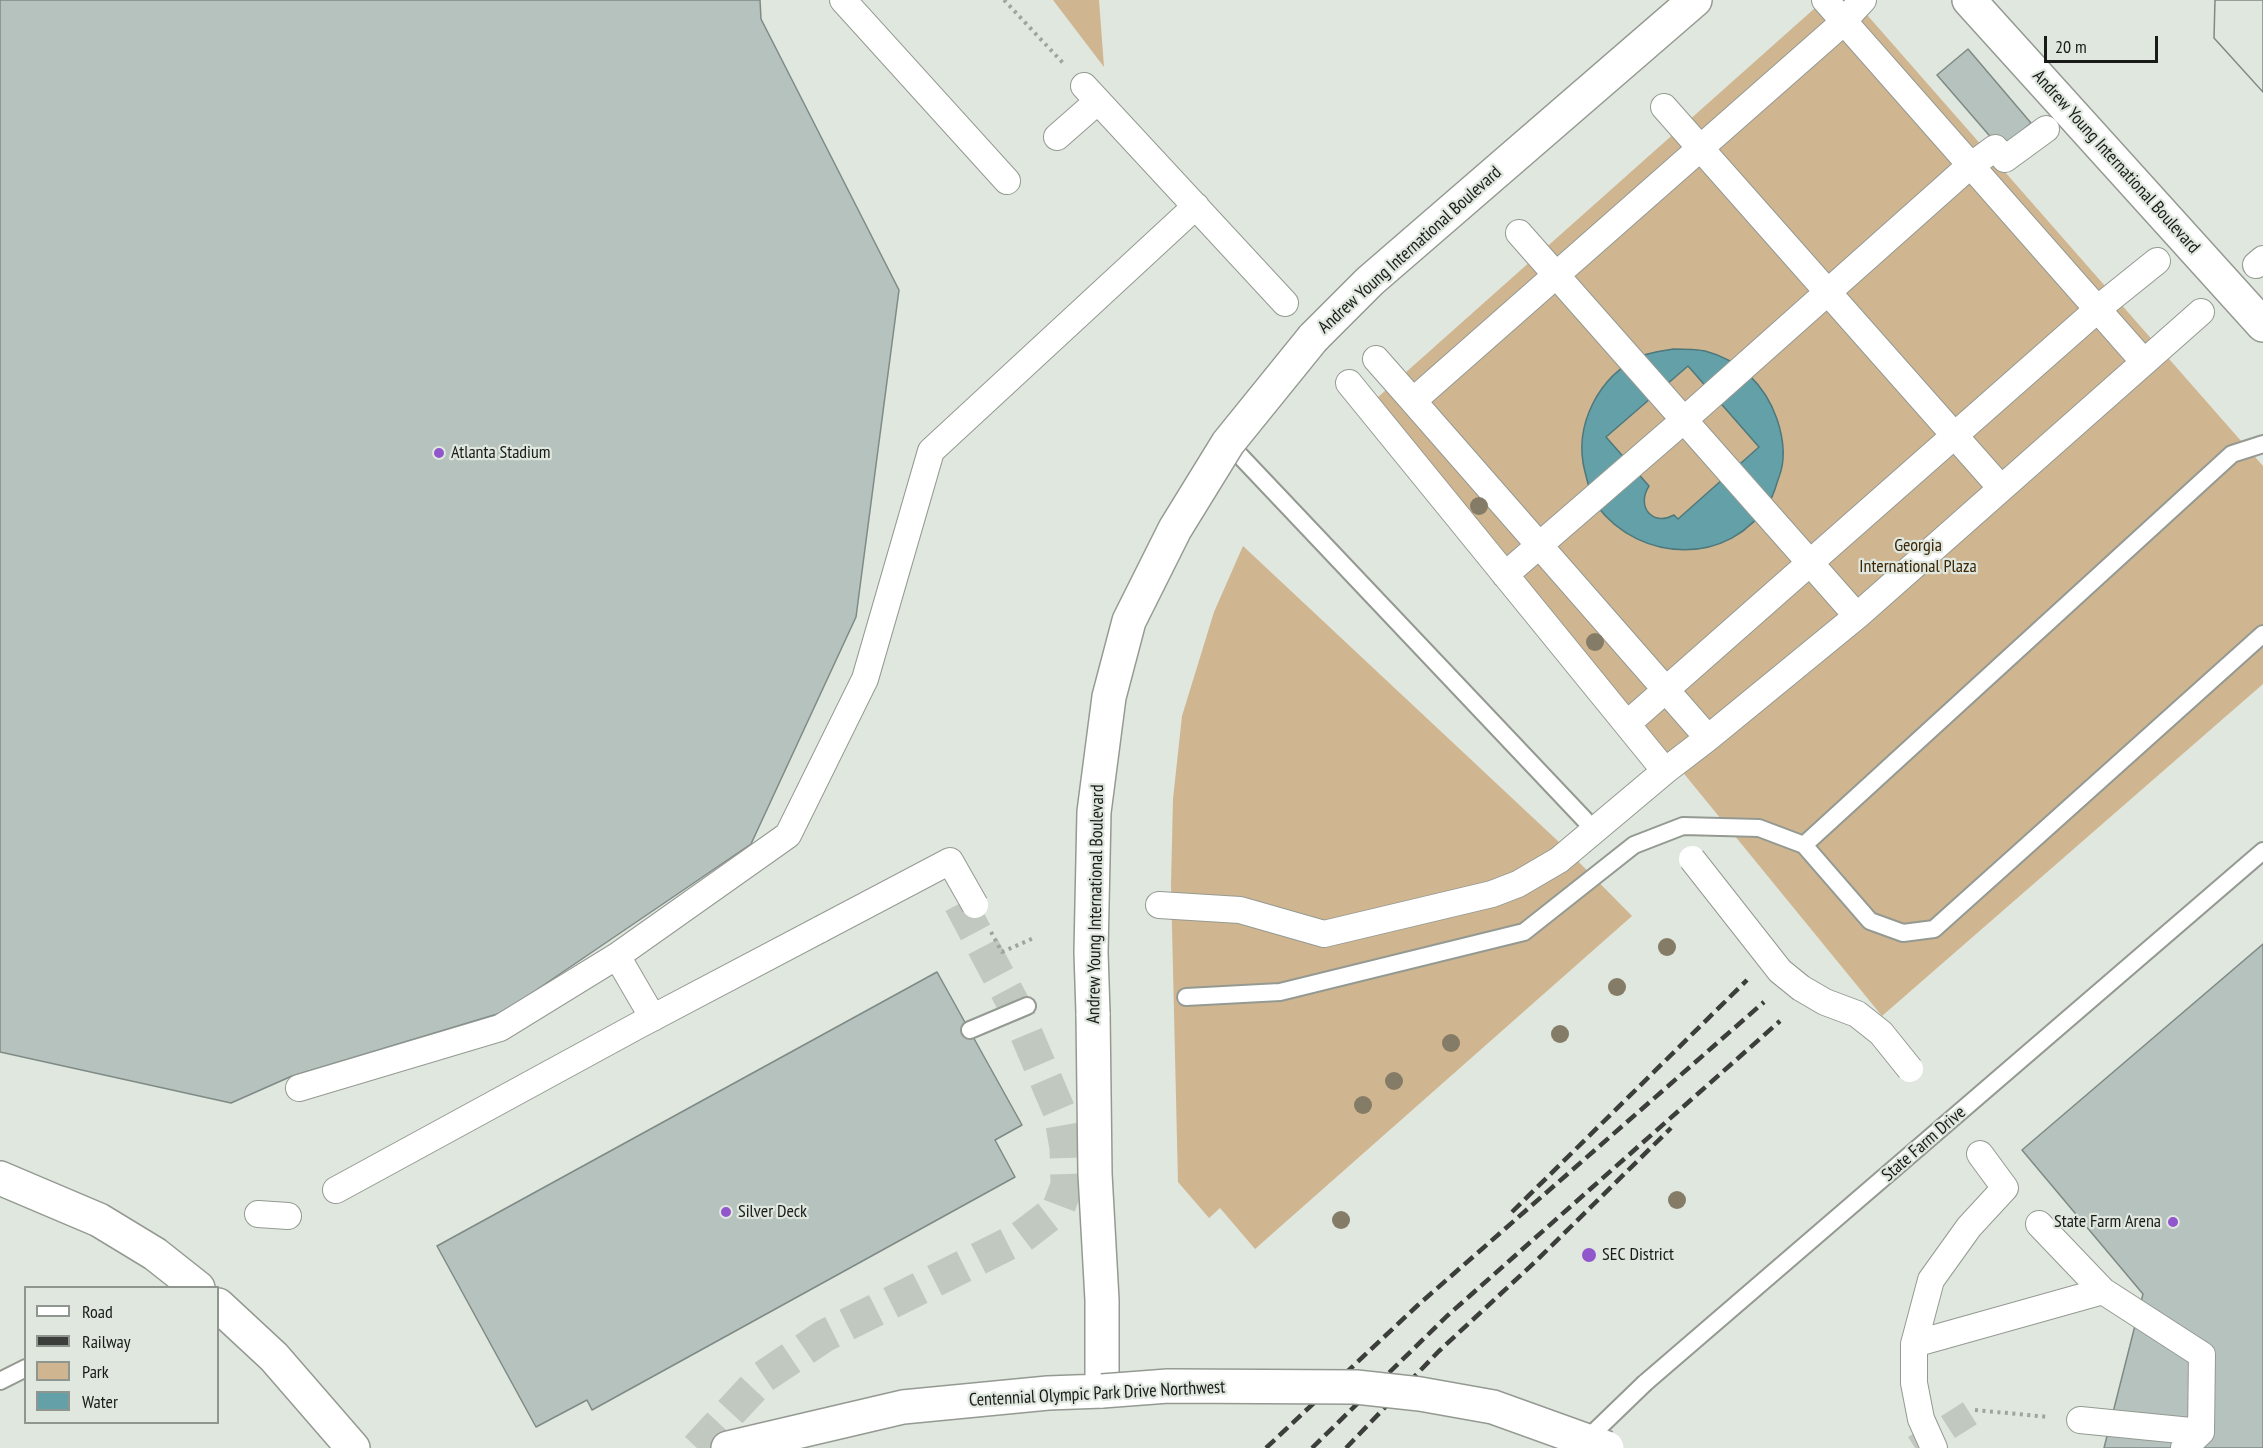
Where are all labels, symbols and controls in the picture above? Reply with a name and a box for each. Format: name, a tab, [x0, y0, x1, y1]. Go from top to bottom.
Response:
scale bar	[2047, 24, 2161, 62]
text: 20 m	[2055, 35, 2087, 58]
street label: Andrew Young International Boulevard	[2028, 66, 2204, 258]
street label: Andrew Young International Boulevard	[1314, 162, 1506, 338]
place label: Atlanta Stadium	[451, 442, 551, 464]
marker: Atlanta Stadium	[432, 446, 446, 460]
park label: Georgia International Plaza	[1859, 535, 1977, 578]
street label: Andrew Young International Boulevard	[1083, 784, 1109, 1024]
street label: State Farm Drive	[1878, 1102, 1970, 1186]
place label: Silver Deck	[738, 1201, 807, 1223]
marker: Silver Deck	[719, 1205, 733, 1219]
place label: State Farm Arena	[2054, 1211, 2161, 1233]
marker: State Farm Arena	[2166, 1215, 2180, 1229]
place label: SEC District	[1602, 1244, 1674, 1266]
marker: SEC District	[1580, 1246, 1598, 1264]
legend	[24, 1286, 219, 1424]
text: Road	[82, 1300, 113, 1323]
text: Railway	[82, 1330, 131, 1353]
text: Park	[82, 1360, 109, 1383]
street label: Centennial Olympic Park Drive Northwest	[968, 1377, 1226, 1411]
text: Water	[82, 1390, 118, 1413]

